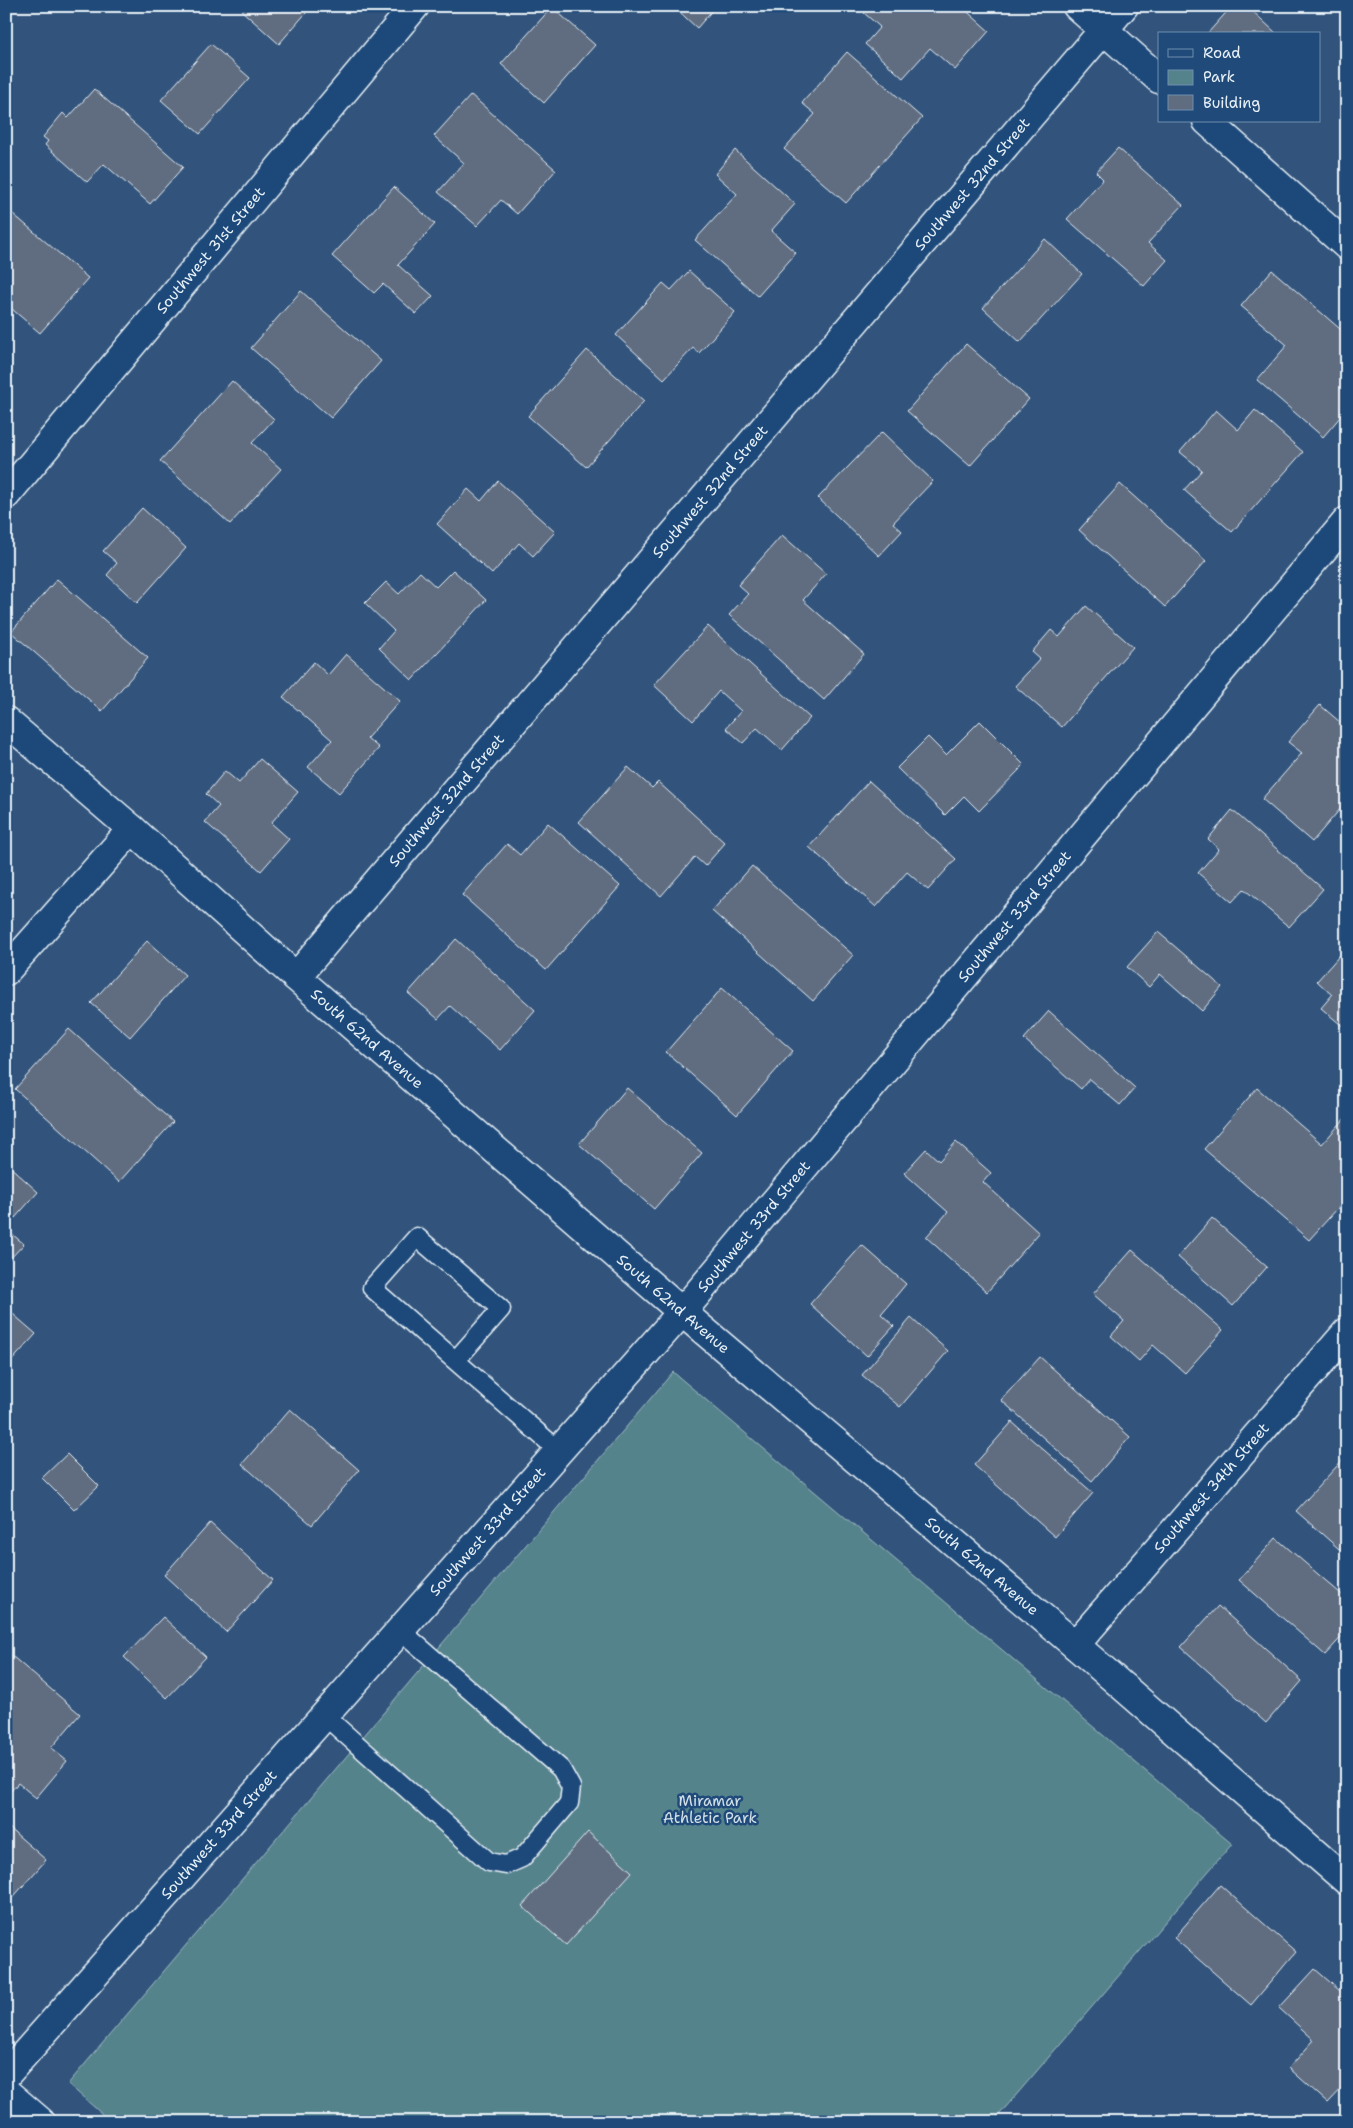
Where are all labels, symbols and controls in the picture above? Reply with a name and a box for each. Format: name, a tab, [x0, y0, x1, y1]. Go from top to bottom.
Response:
legend	[1158, 32, 1320, 122]
text: Road	[1203, 43, 1241, 63]
text: Park	[1203, 67, 1235, 87]
text: Building	[1203, 93, 1260, 113]
street label: Southwest 32nd Street	[910, 113, 1034, 255]
street label: Southwest 31st Street	[152, 183, 270, 318]
street label: Southwest 32nd Street	[648, 421, 772, 562]
street label: Southwest 32nd Street	[384, 730, 509, 871]
street label: Southwest 33rd Street	[953, 847, 1076, 987]
street label: South 62nd Avenue	[307, 984, 428, 1093]
street label: Southwest 33rd Street	[693, 1157, 815, 1297]
street label: South 62nd Avenue	[612, 1250, 734, 1358]
street label: Southwest 34th Street	[1149, 1419, 1274, 1557]
street label: Southwest 33rd Street	[425, 1463, 550, 1600]
street label: South 62nd Avenue	[921, 1512, 1043, 1620]
street label: Southwest 33rd Street	[156, 1766, 281, 1904]
park label: Miramar Athletic Park	[663, 1791, 757, 1828]

